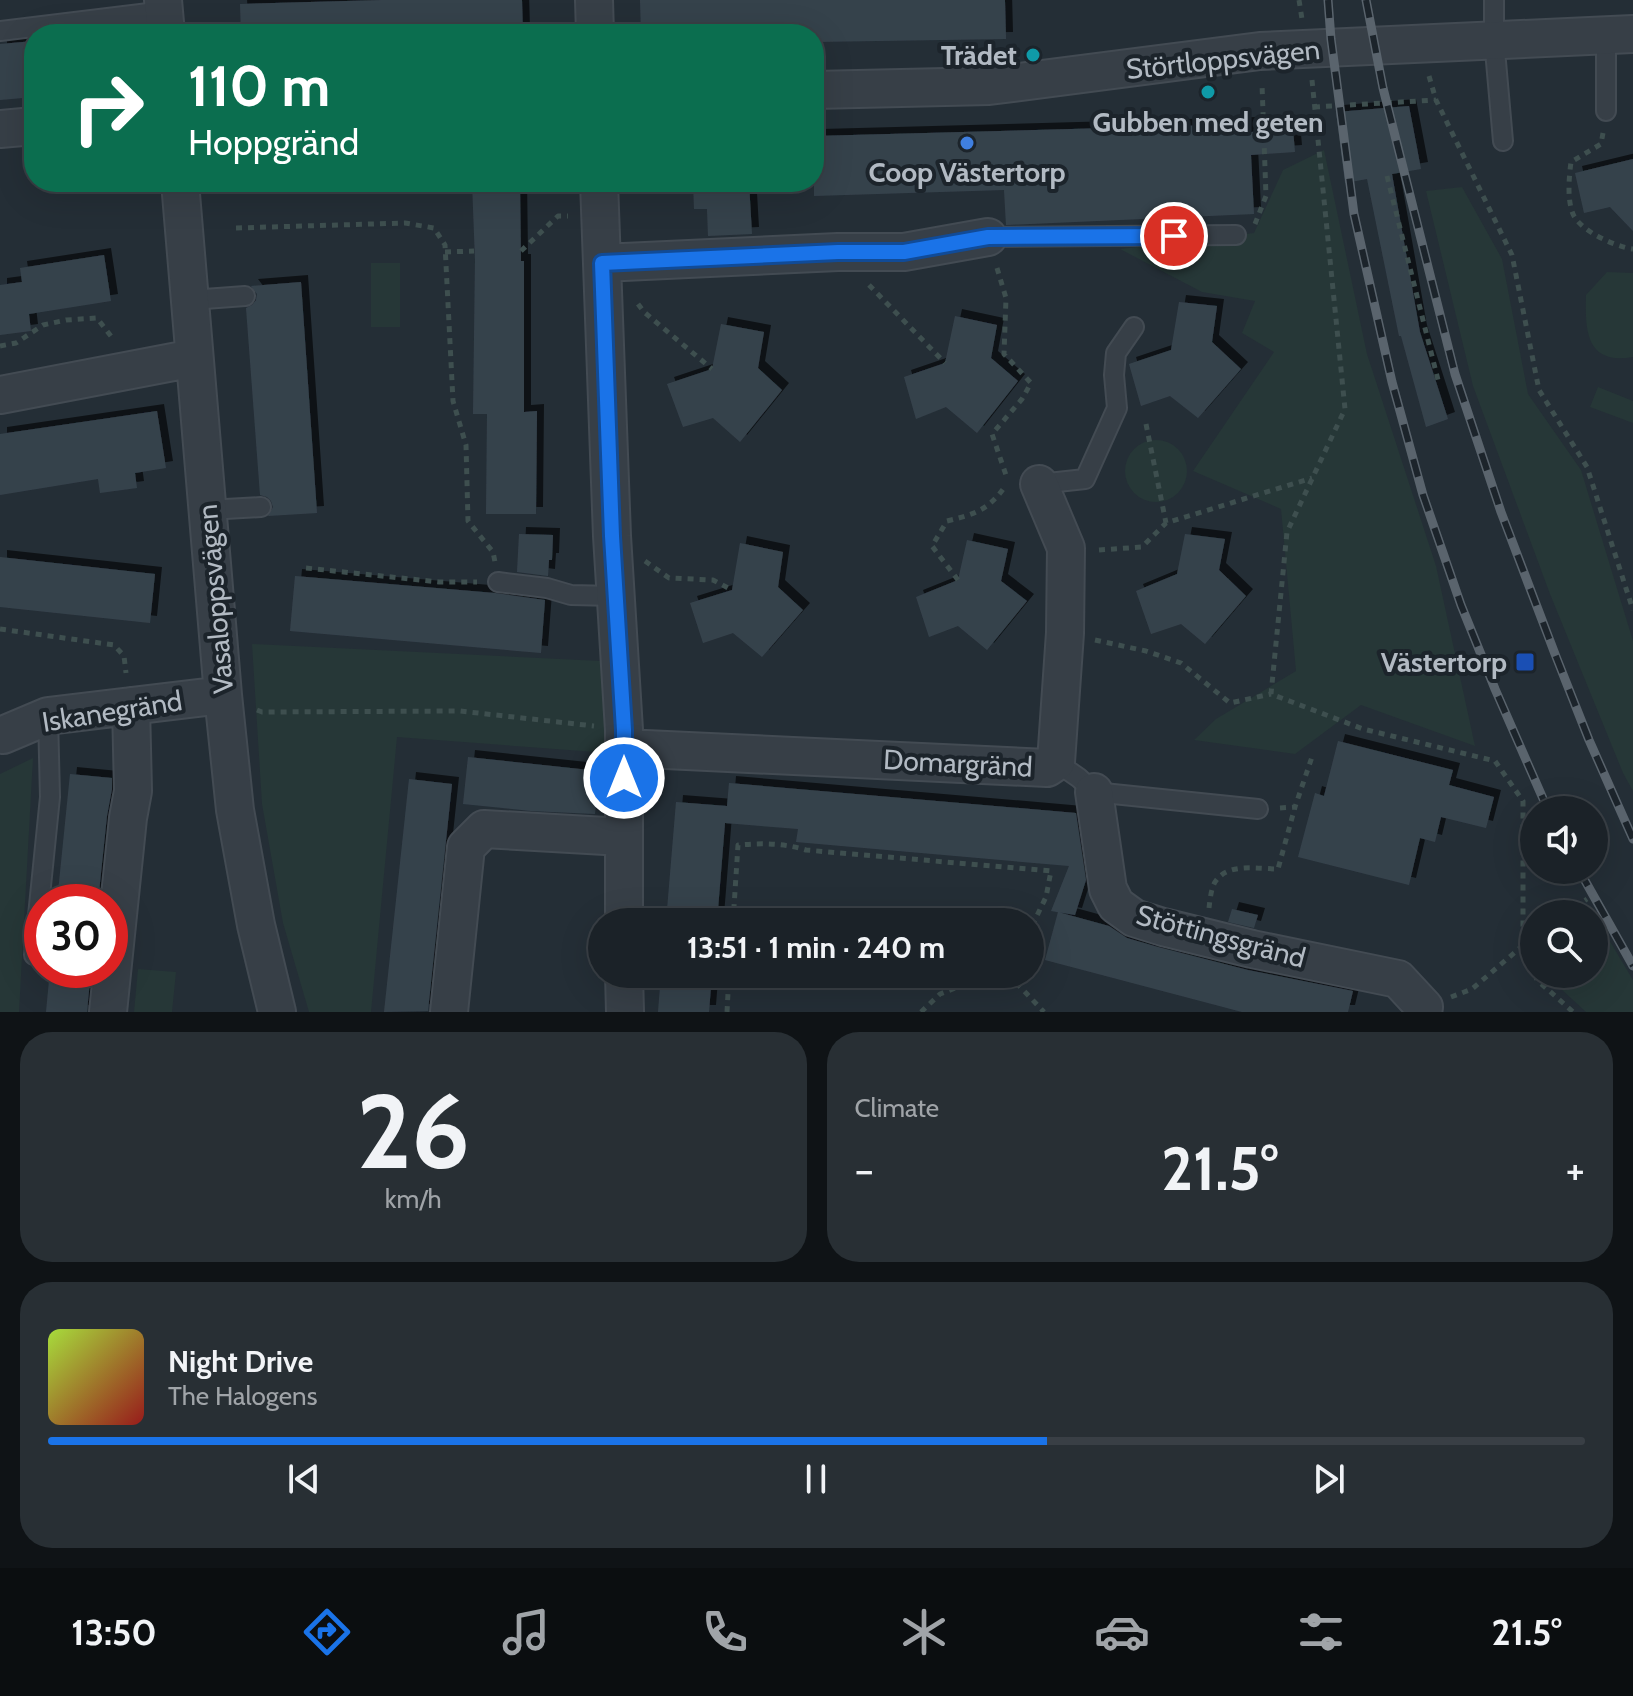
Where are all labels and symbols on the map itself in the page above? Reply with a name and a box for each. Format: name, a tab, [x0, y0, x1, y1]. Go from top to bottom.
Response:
street label: Störtloppsvägen	[1124, 32, 1322, 86]
place label: Trädet	[941, 38, 1017, 72]
marker: Trädet	[1024, 46, 1042, 64]
marker: Gubben med geten	[1199, 83, 1217, 101]
place label: Gubben med geten	[1093, 105, 1323, 139]
marker: Coop Västertorp	[958, 134, 976, 152]
place label: Coop Västertorp	[868, 155, 1066, 189]
pin	[1140, 202, 1208, 270]
street label: Vasaloppsvägen	[190, 503, 240, 695]
place label: Västertorp	[1381, 645, 1507, 679]
marker: Västertorp	[1514, 651, 1536, 673]
street label: Iskanegränd	[39, 683, 185, 739]
position arrow	[582, 736, 666, 820]
street label: Domargränd	[882, 742, 1034, 784]
speed limit sign: 30	[24, 884, 128, 988]
street label: Stöttingsgränd	[1133, 897, 1309, 975]

